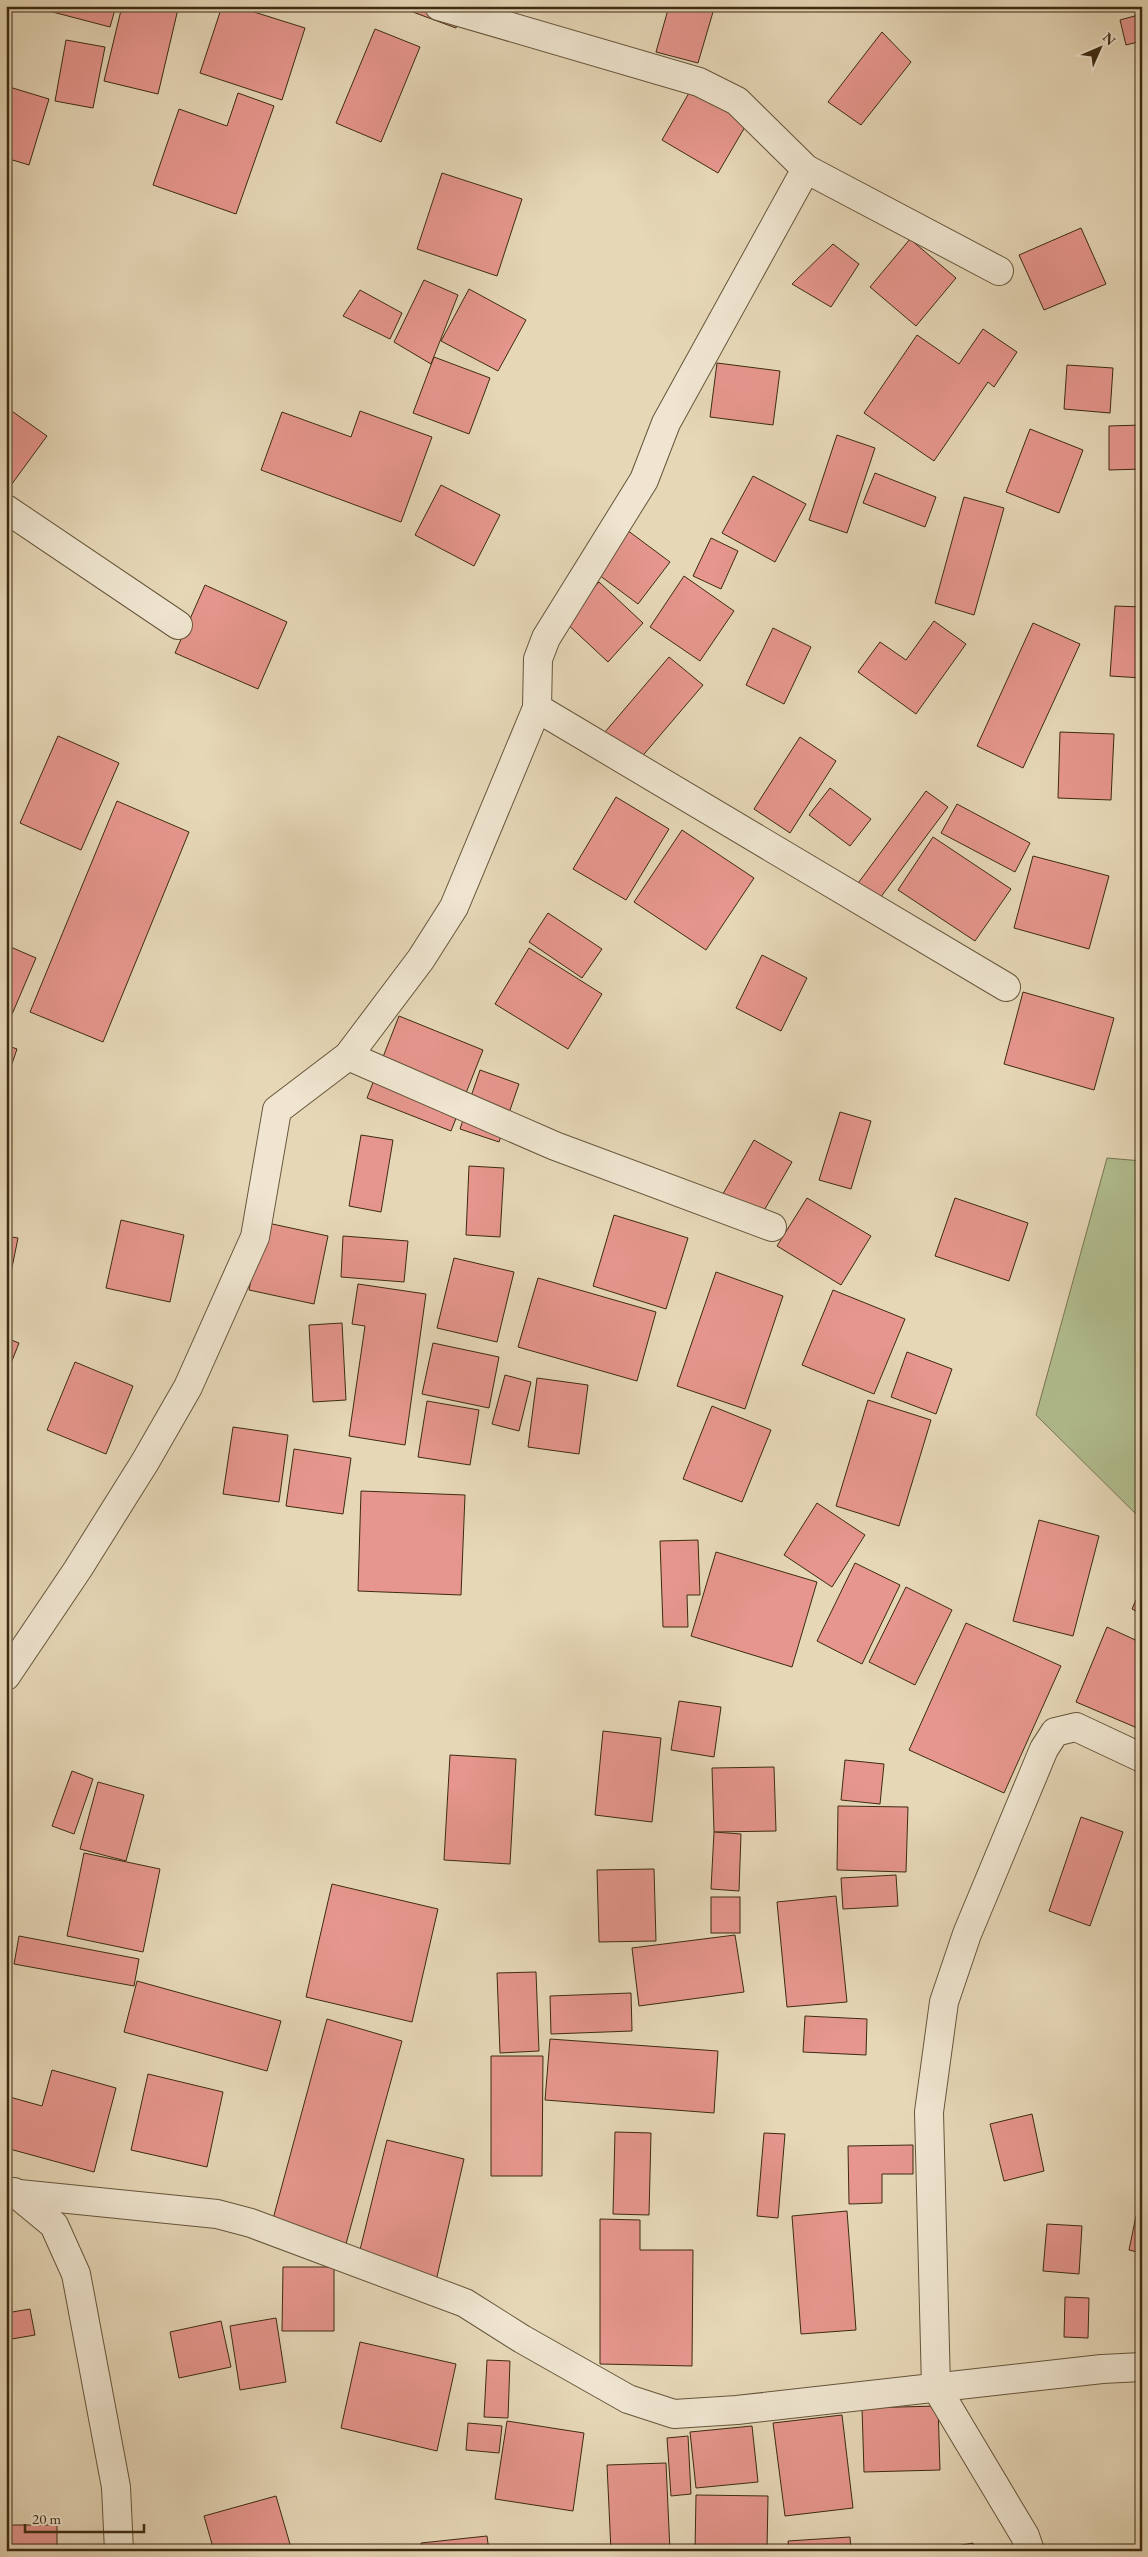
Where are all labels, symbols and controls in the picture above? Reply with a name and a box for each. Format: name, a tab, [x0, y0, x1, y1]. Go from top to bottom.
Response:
north arrow	[1076, 22, 1126, 72]
text: N	[1099, 28, 1120, 50]
scale bar	[25, 2502, 144, 2534]
text: 20 m	[32, 2509, 61, 2528]

